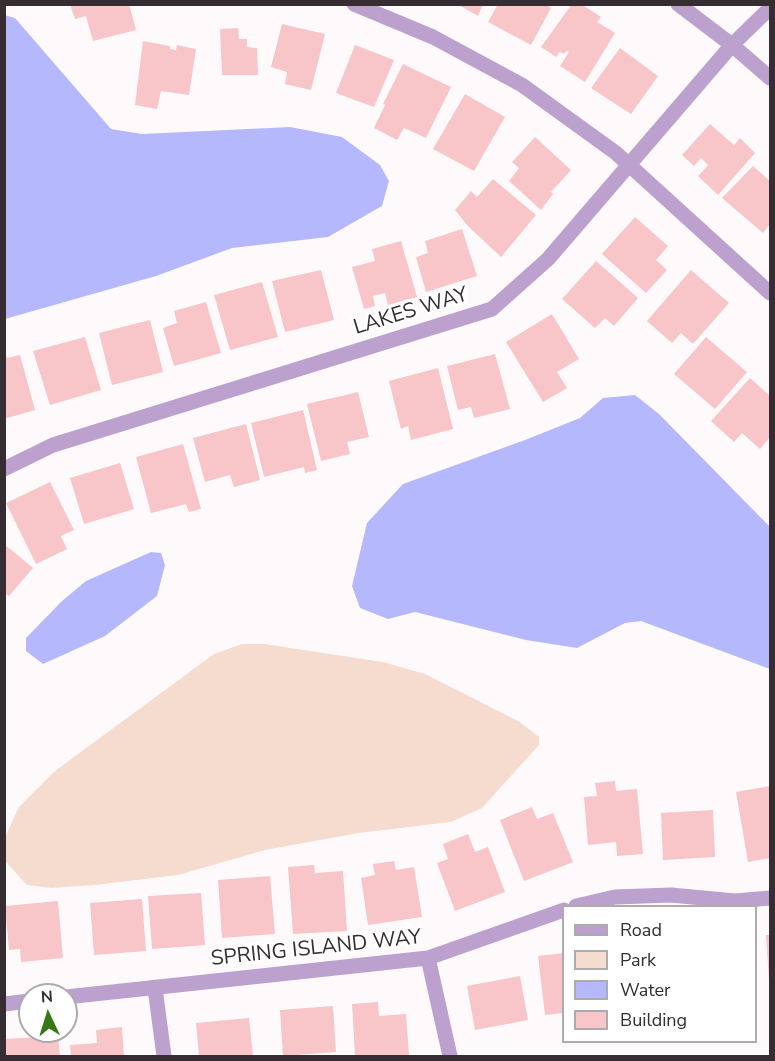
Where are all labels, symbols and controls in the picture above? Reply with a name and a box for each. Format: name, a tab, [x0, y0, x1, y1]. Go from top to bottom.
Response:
street label: LAKES WAY	[351, 283, 471, 341]
legend	[562, 905, 757, 1043]
text: Road	[620, 918, 662, 942]
street label: SPRING ISLAND WAY	[210, 925, 422, 973]
text: Park	[620, 948, 656, 972]
text: Water	[620, 978, 671, 1002]
north arrow	[18, 983, 78, 1043]
text: N	[40, 986, 54, 1008]
text: Building	[620, 1008, 687, 1032]

